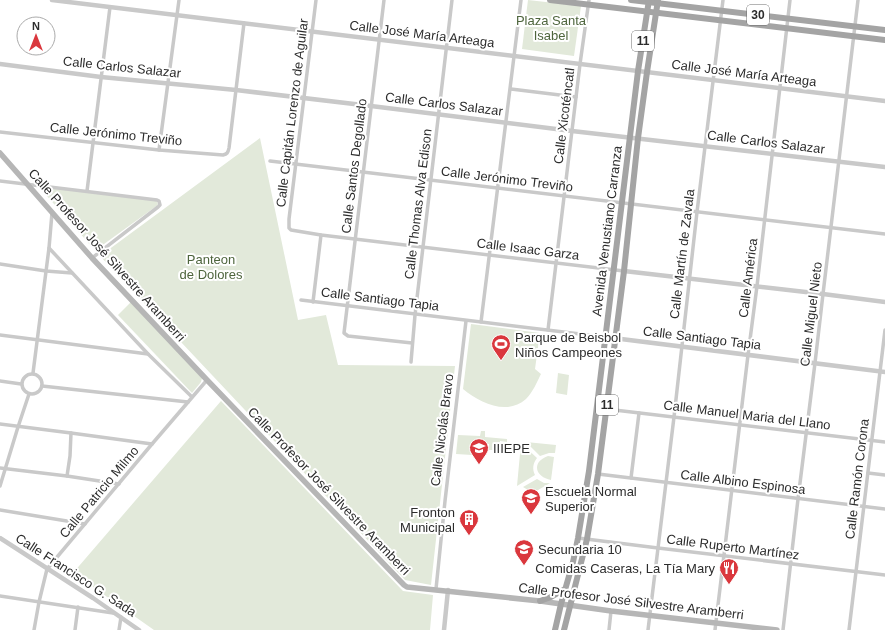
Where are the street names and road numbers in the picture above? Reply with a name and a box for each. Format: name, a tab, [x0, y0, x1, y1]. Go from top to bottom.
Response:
road number: 30	[747, 5, 769, 25]
street label: Calle Capitán Lorenzo de Aguilar	[273, 17, 311, 208]
street label: Calle José María Arteaga	[349, 18, 496, 50]
road number: 11	[632, 31, 654, 51]
street label: Calle Carlos Salazar	[62, 53, 182, 81]
street label: Calle José María Arteaga	[671, 57, 818, 89]
street label: Calle Xicoténcatl	[551, 67, 577, 165]
street label: Calle Carlos Salazar	[384, 89, 504, 119]
street label: Calle Santos Degollado	[338, 98, 370, 234]
street label: Calle Jerónimo Treviño	[49, 120, 183, 148]
street label: Calle Carlos Salazar	[706, 127, 826, 157]
street label: Calle Thomas Alva Edison	[401, 128, 435, 280]
street label: Avenida Venustiano Carranza	[589, 144, 625, 317]
street label: Calle Jerónimo Treviño	[440, 163, 574, 195]
street label: Calle Profesor José Silvestre Aramberri	[26, 166, 189, 344]
street label: Calle Martín de Zavala	[667, 187, 698, 320]
street label: Calle Isaac Garza	[476, 235, 581, 263]
street label: Calle América	[736, 237, 760, 319]
street label: Calle Miguel Nieto	[797, 261, 825, 367]
street label: Calle Santiago Tapia	[320, 284, 441, 314]
street label: Calle Santiago Tapia	[642, 323, 763, 353]
street label: Calle Nicolás Bravo	[428, 373, 456, 487]
road number: 11	[596, 395, 618, 415]
street label: Calle Manuel Maria del Llano	[663, 397, 831, 433]
street label: Calle Profesor José Silvestre Aramberri	[245, 404, 413, 578]
street label: Calle Ramón Corona	[842, 417, 872, 540]
street label: Calle Patricio Milmo	[56, 443, 142, 541]
street label: Calle Albino Espinosa	[680, 467, 807, 497]
street label: Calle Francisco G. Sada	[13, 530, 140, 620]
street label: Calle Ruperto Martínez	[666, 531, 800, 563]
street label: Calle Profesor José Silvestre Aramberri	[518, 580, 745, 622]

